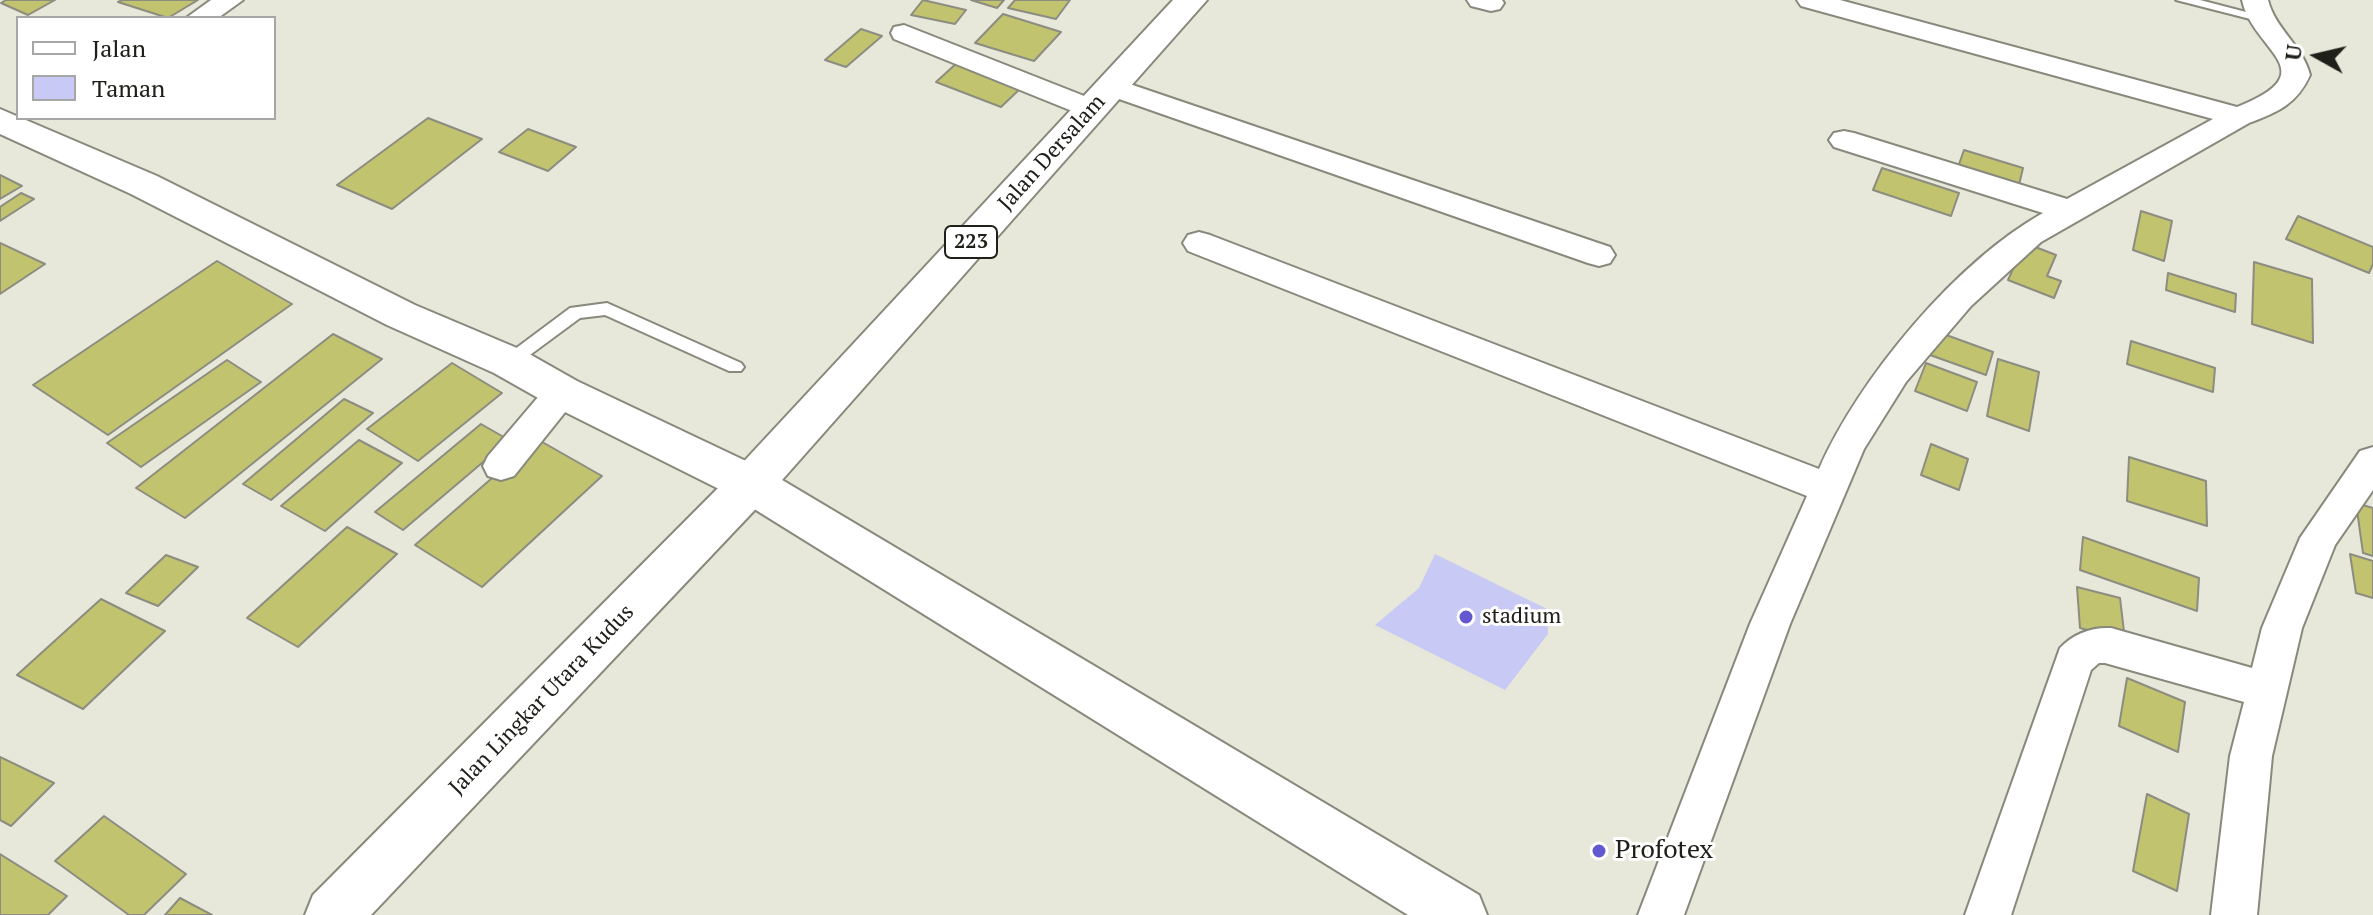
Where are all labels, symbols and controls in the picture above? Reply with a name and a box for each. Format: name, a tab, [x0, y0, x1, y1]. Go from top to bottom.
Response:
legend	[16, 16, 276, 120]
north arrow	[2277, 16, 2357, 96]
text: Jalan	[92, 32, 146, 64]
text: U	[2277, 43, 2308, 62]
text: Taman	[92, 72, 165, 104]
street label: Jalan Dersalam	[993, 89, 1111, 217]
road number: 223	[945, 226, 997, 258]
street label: Jalan Lingkar Utara Kudus	[444, 599, 640, 801]
place label: stadium	[1482, 604, 1561, 630]
marker: stadium	[1457, 608, 1475, 626]
place label: Profotex	[1615, 835, 1713, 867]
marker: Profotex	[1590, 842, 1608, 860]

